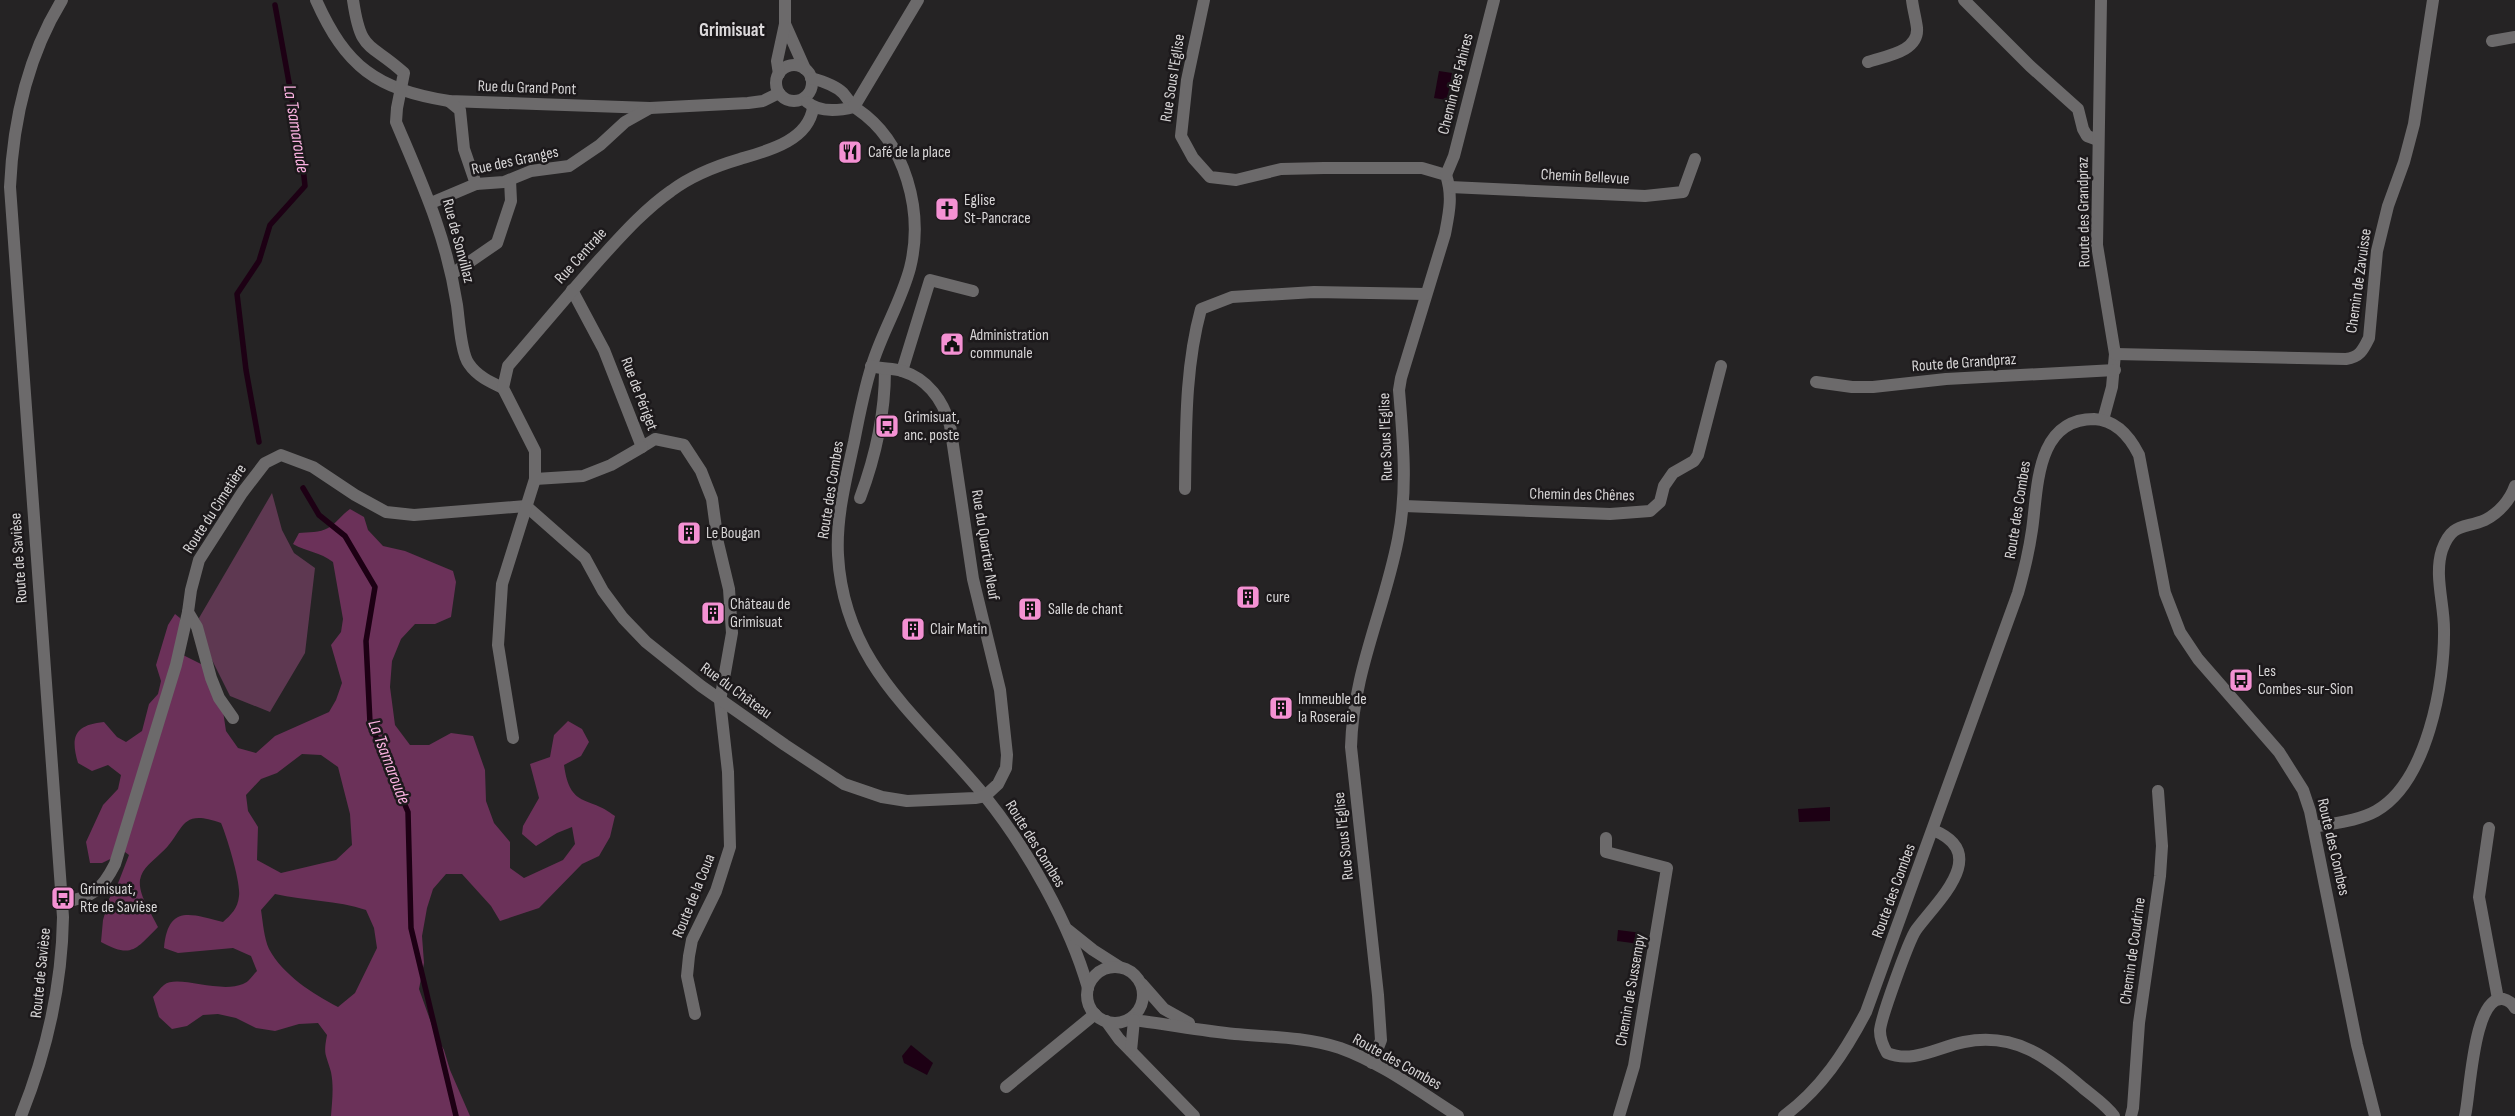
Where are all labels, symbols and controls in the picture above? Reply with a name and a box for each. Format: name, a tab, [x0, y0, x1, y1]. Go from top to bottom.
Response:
district label: Grimisuat	[699, 19, 765, 42]
street label: Chemin des Fahires	[1434, 31, 1478, 136]
street label: Rue Sous l'Eglise	[1157, 33, 1189, 123]
street label: Rue du Grand Pont	[477, 77, 577, 99]
water label: La Tsamaroude	[279, 84, 313, 174]
restaurant icon: Café de la place	[837, 139, 863, 165]
street label: Rue des Granges	[470, 142, 560, 179]
place label: Café de la place	[868, 143, 951, 162]
street label: Route des Grandpraz	[2074, 156, 2094, 267]
street label: Chemin Bellevue	[1540, 165, 1630, 189]
place label: Eglise St-Pancrace	[964, 191, 1031, 228]
church icon: Eglise St-Pancrace	[934, 196, 960, 222]
street label: Rue de Sonvillaz	[438, 197, 478, 285]
street label: Rue Centrale	[551, 224, 611, 288]
street label: Chemin de Zavuisse	[2342, 227, 2376, 335]
place label: Administration communale	[969, 326, 1049, 363]
public building icon: Administration communale	[939, 331, 965, 357]
street label: Route de Grandpraz	[1911, 350, 2017, 376]
street label: Rue de Périget	[616, 355, 662, 433]
street label: Rue Sous l'Eglise	[1375, 392, 1397, 482]
place label: Grimisuat, anc. poste	[904, 408, 960, 445]
bus stop icon: Grimisuat, anc. poste	[874, 413, 900, 439]
street label: Route des Combes	[814, 439, 848, 540]
street label: Route des Combes	[2001, 459, 2035, 560]
street label: Route du Cimetière	[179, 461, 251, 557]
street label: Chemin des Chênes	[1529, 485, 1635, 505]
street label: Rue du Quartier Neuf	[967, 488, 1003, 602]
street label: Route de Savièse	[6, 512, 32, 604]
building icon: Le Bougan	[676, 520, 702, 546]
place label: Le Bougan	[706, 524, 760, 543]
building icon: cure	[1235, 584, 1261, 610]
place label: cure	[1266, 588, 1290, 607]
place label: Château de Grimisuat	[730, 595, 790, 632]
building icon: Salle de chant	[1017, 596, 1043, 622]
building icon: Château de Grimisuat	[700, 600, 726, 626]
place label: Salle de chant	[1048, 600, 1123, 619]
building icon: Clair Matin	[900, 616, 926, 642]
place label: Clair Matin	[930, 620, 987, 639]
street label: Rue du Château	[697, 659, 775, 723]
place label: Les Combes-sur-Sion	[2258, 662, 2353, 699]
bus stop icon: Les Combes-sur-Sion	[2228, 667, 2254, 693]
place label: Immeuble de la Roseraie	[1298, 690, 1367, 727]
building icon: Immeuble de la Roseraie	[1268, 695, 1294, 721]
water label: La Tsamaroude	[363, 717, 415, 807]
street label: Rue Sous l'Eglise	[1330, 791, 1358, 881]
street label: Route des Combes	[1001, 797, 1069, 891]
street label: Route des Combes	[2313, 797, 2353, 898]
street label: Route des Combes	[1868, 841, 1920, 941]
street label: Route de la Coua	[669, 851, 719, 941]
place label: Grimisuat, Rte de Savièse	[80, 880, 157, 917]
bus stop icon: Grimisuat, Rte de Savièse	[50, 885, 76, 911]
street label: Chemin de Coudrine	[2116, 896, 2150, 1006]
street label: Route de Savièse	[27, 927, 55, 1019]
street label: Chemin de Sussempy	[1612, 932, 1650, 1048]
street label: Route des Combes	[1349, 1030, 1445, 1094]

